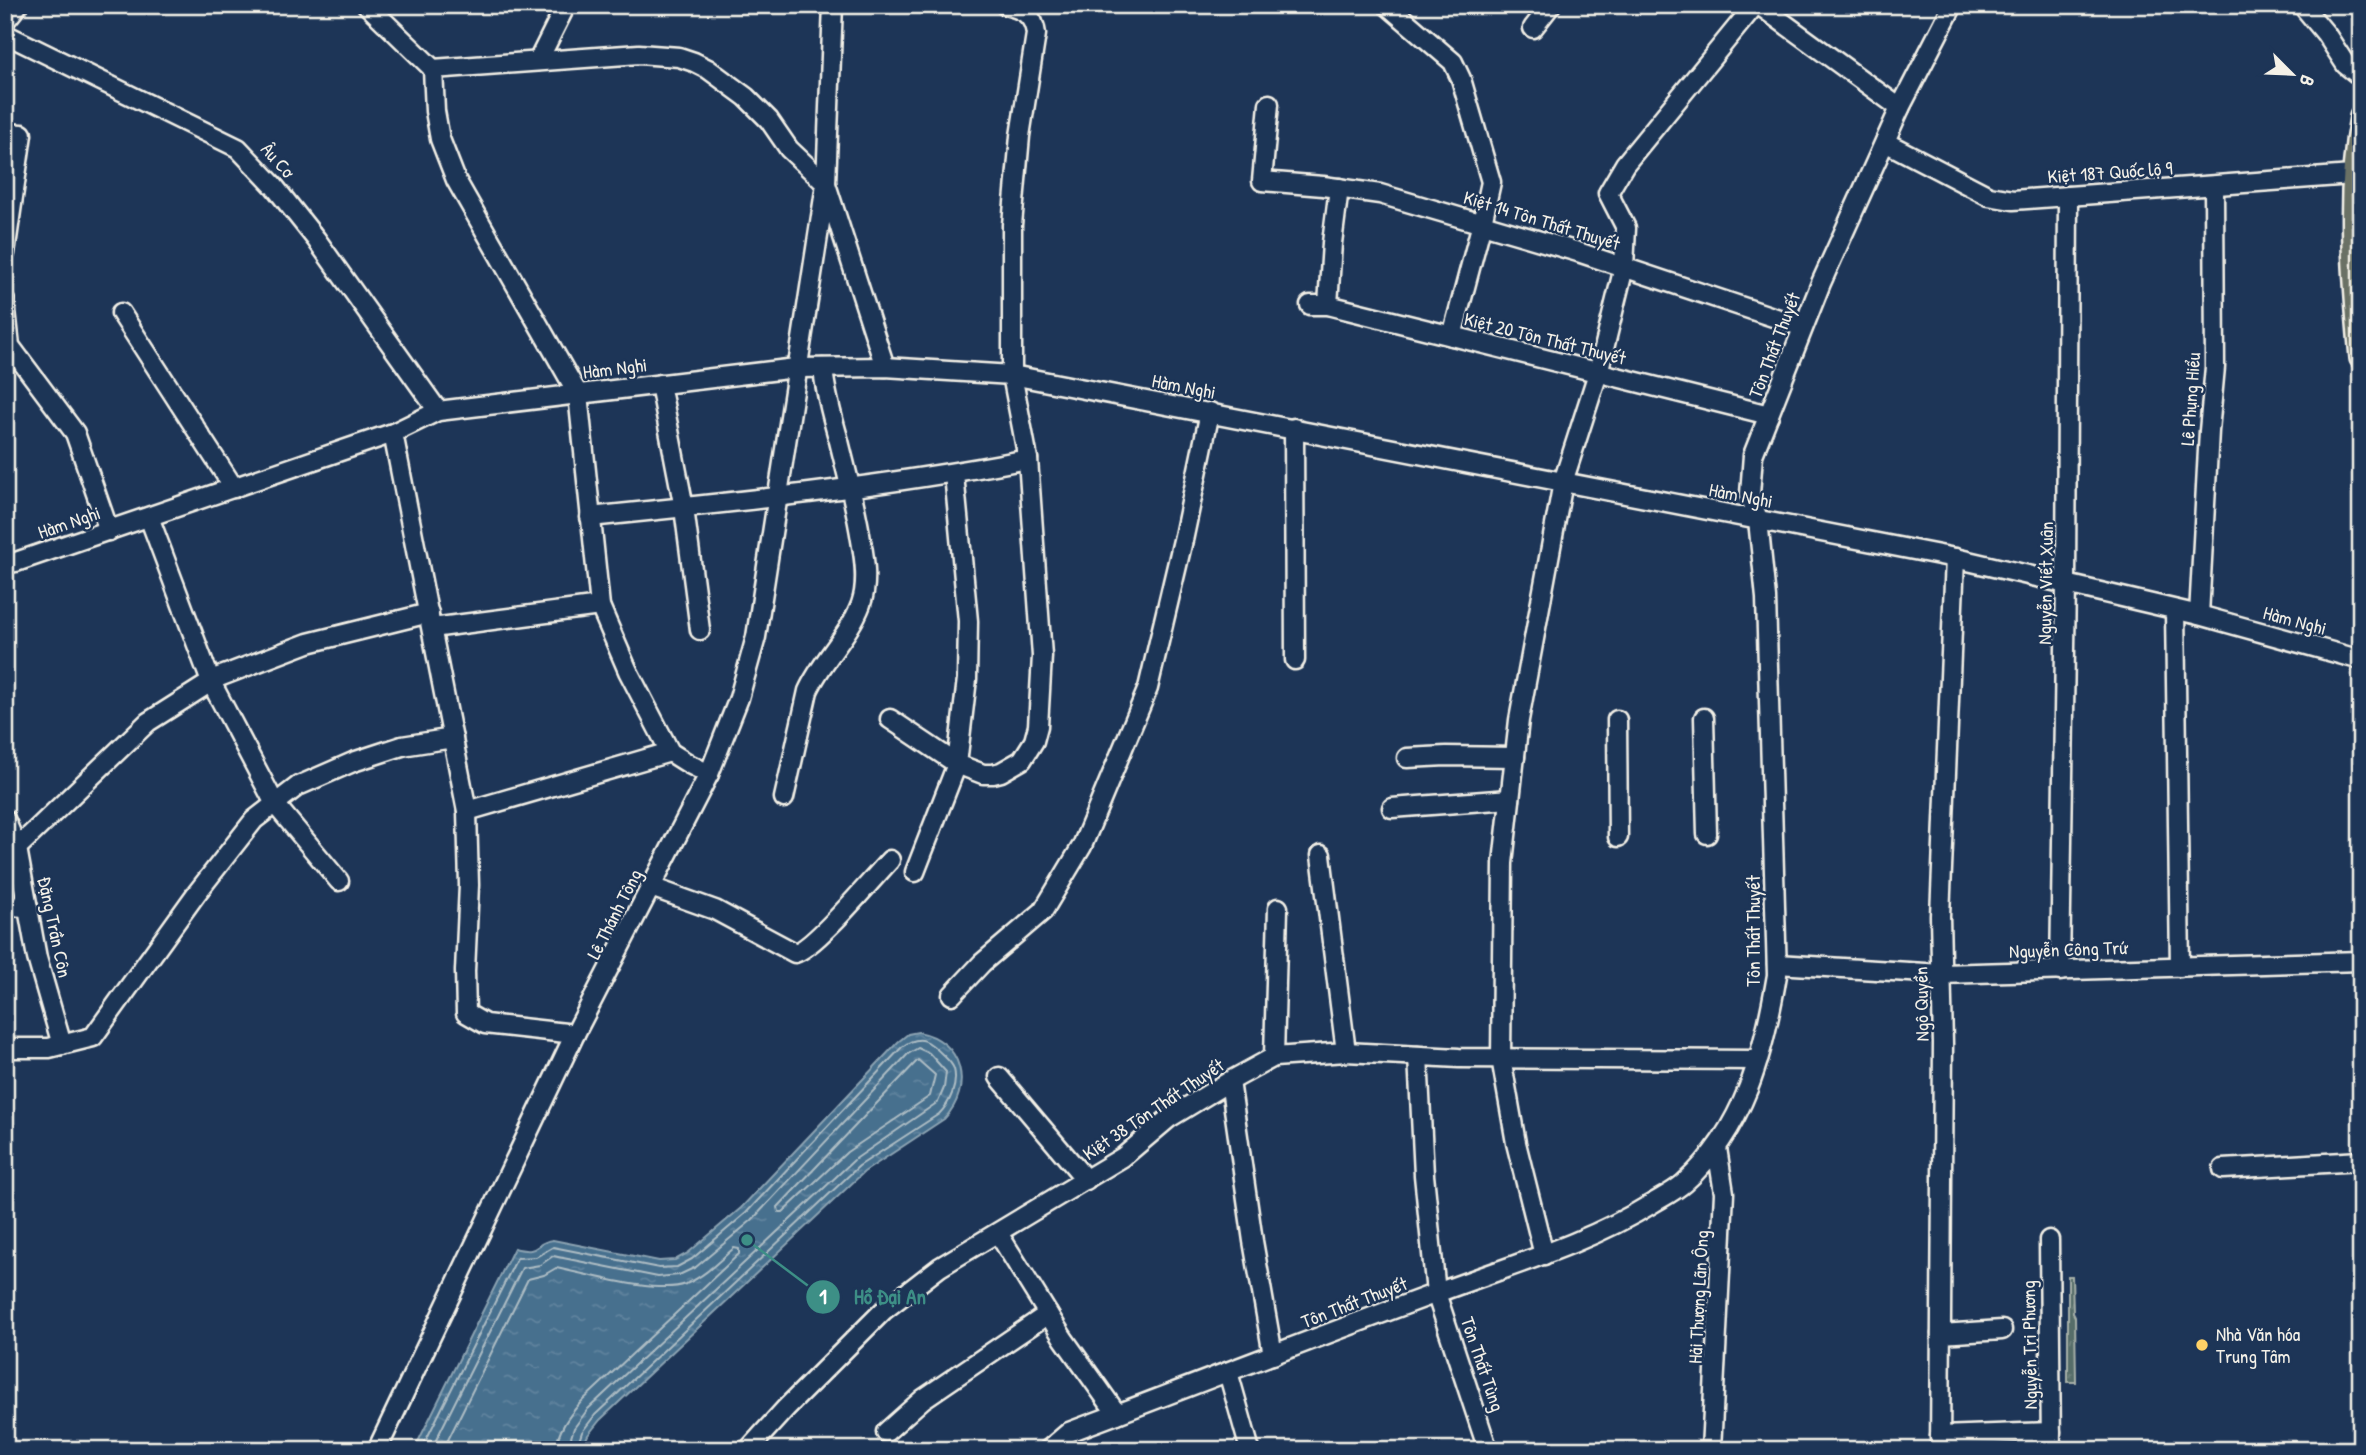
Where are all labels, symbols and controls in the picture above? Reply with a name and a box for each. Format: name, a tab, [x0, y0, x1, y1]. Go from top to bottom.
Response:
north arrow	[2258, 38, 2328, 108]
text: B	[2294, 71, 2321, 91]
street label: Âu Cơ	[255, 137, 302, 184]
street label: Kiệt 187 Quốc lộ 9	[2047, 155, 2173, 189]
street label: Kiệt 14 Tôn Thất Thuyết	[1461, 184, 1624, 256]
street label: Tôn Thất Thuyết	[1742, 288, 1806, 402]
street label: Kiệt 20 Tôn Thất Thuyết	[1461, 305, 1629, 371]
street label: Hàm Nghi	[581, 351, 649, 385]
street label: Lê Phụng Hiểu	[2174, 351, 2206, 447]
street label: Hàm Nghi	[1150, 367, 1218, 405]
street label: Hàm Nghi	[1707, 476, 1775, 514]
street label: Hàm Nghi	[34, 499, 104, 545]
street label: Nguyễn Viết Xuân	[2031, 521, 2059, 645]
street label: Hàm Nghi	[2261, 599, 2329, 641]
street label: Lê Thánh Tông	[580, 865, 648, 963]
street label: Đặng Trần Côn	[32, 874, 78, 980]
street label: Tôn Thất Thuyết	[1740, 875, 1766, 987]
street label: Nguyễn Công Trứ	[2009, 934, 2129, 964]
street label: Ngô Quyền	[1907, 966, 1935, 1042]
street label: Kiệt 38 Tôn Thất Thuyết	[1077, 1052, 1229, 1166]
street label: Hải Thượng Lãn Ông	[1682, 1230, 1714, 1364]
street label: Tôn Thất Thuyết	[1297, 1270, 1411, 1334]
callout: Hồ Đại An	[805, 1276, 940, 1318]
street label: Nguyễn Tri Phương	[2015, 1280, 2043, 1410]
text: 1	[819, 1282, 827, 1311]
text: Hồ Đại An	[854, 1282, 926, 1311]
street label: Tôn Thất Tùng	[1455, 1313, 1511, 1415]
place label: Nhà Văn hóa Trung Tâm	[2216, 1321, 2301, 1369]
marker: Nhà Văn hóa Trung Tâm	[2194, 1337, 2210, 1353]

